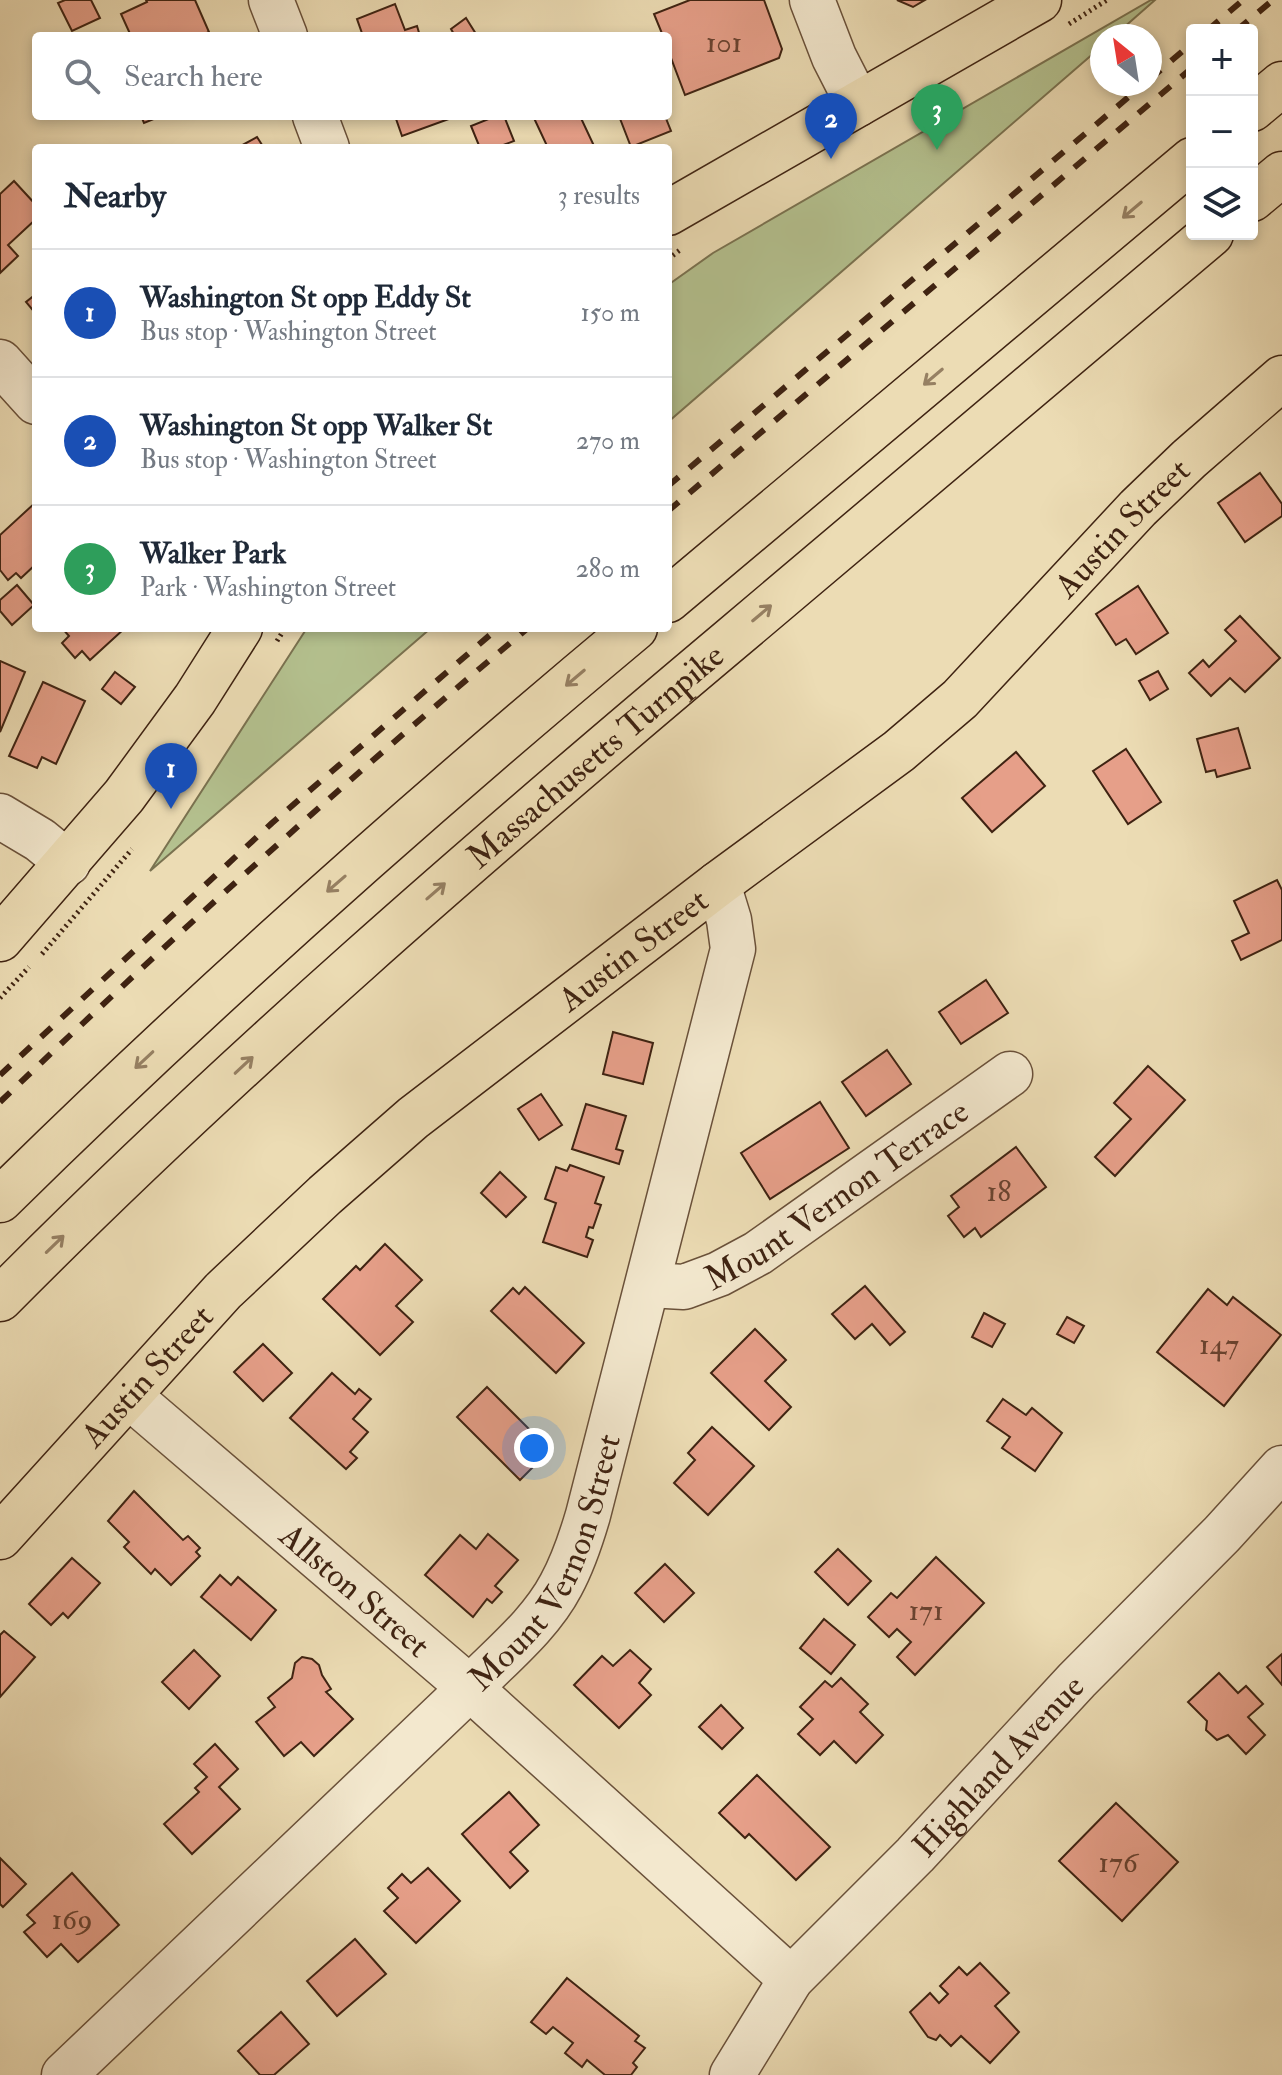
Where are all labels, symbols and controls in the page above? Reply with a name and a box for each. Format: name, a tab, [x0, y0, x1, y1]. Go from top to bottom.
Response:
house number: 101	[706, 24, 742, 61]
north arrow	[1090, 24, 1162, 96]
map controls	[1186, 24, 1258, 240]
button: +	[1186, 24, 1258, 96]
search box	[32, 32, 672, 120]
icon: search	[60, 54, 104, 98]
text: Search here	[124, 58, 263, 95]
pin: 3	[911, 84, 963, 150]
pin: 2	[805, 93, 857, 159]
button: −	[1186, 96, 1258, 168]
button: layers	[1186, 168, 1258, 240]
text: Nearby	[64, 175, 166, 218]
text: 3 results	[558, 180, 640, 212]
one-way arrow	[1123, 201, 1143, 219]
text: Washington St opp Eddy St	[140, 279, 471, 316]
text: 1	[85, 297, 95, 329]
text: 150 m	[581, 297, 640, 329]
text: Bus stop · Washington Street	[140, 316, 437, 348]
one-way arrow	[924, 368, 944, 386]
text: Washington St opp Walker St	[140, 407, 492, 444]
text: 2	[83, 425, 97, 457]
text: 270 m	[576, 425, 640, 457]
text: Bus stop · Washington Street	[140, 444, 437, 476]
street label: Austin Street	[1045, 450, 1200, 608]
text: Walker Park	[140, 535, 286, 572]
text: 3	[85, 553, 95, 585]
text: 280 m	[576, 553, 640, 585]
text: Park · Washington Street	[140, 572, 396, 604]
one-way arrow	[751, 604, 772, 622]
street label: Massachusetts Turnpike	[458, 635, 733, 879]
one-way arrow	[565, 669, 586, 687]
pin: 1	[145, 743, 197, 809]
one-way arrow	[326, 875, 346, 893]
street label: Austin Street	[549, 880, 717, 1022]
one-way arrow	[426, 882, 446, 900]
one-way arrow	[134, 1051, 154, 1070]
one-way arrow	[233, 1057, 253, 1075]
street label: Mount Vernon Terrace	[697, 1090, 977, 1301]
house number: 18	[987, 1173, 1011, 1210]
one-way arrow	[45, 1235, 64, 1254]
street label: Austin Street	[71, 1296, 223, 1457]
house number: 147	[1199, 1326, 1239, 1363]
your location	[514, 1428, 554, 1468]
street label: Mount Vernon Street	[460, 1429, 631, 1700]
street label: Allston Street	[269, 1514, 438, 1667]
house number: 171	[908, 1592, 944, 1629]
street label: Highland Avenue	[904, 1666, 1094, 1867]
house number: 176	[1098, 1844, 1140, 1881]
house number: 169	[51, 1901, 93, 1938]

